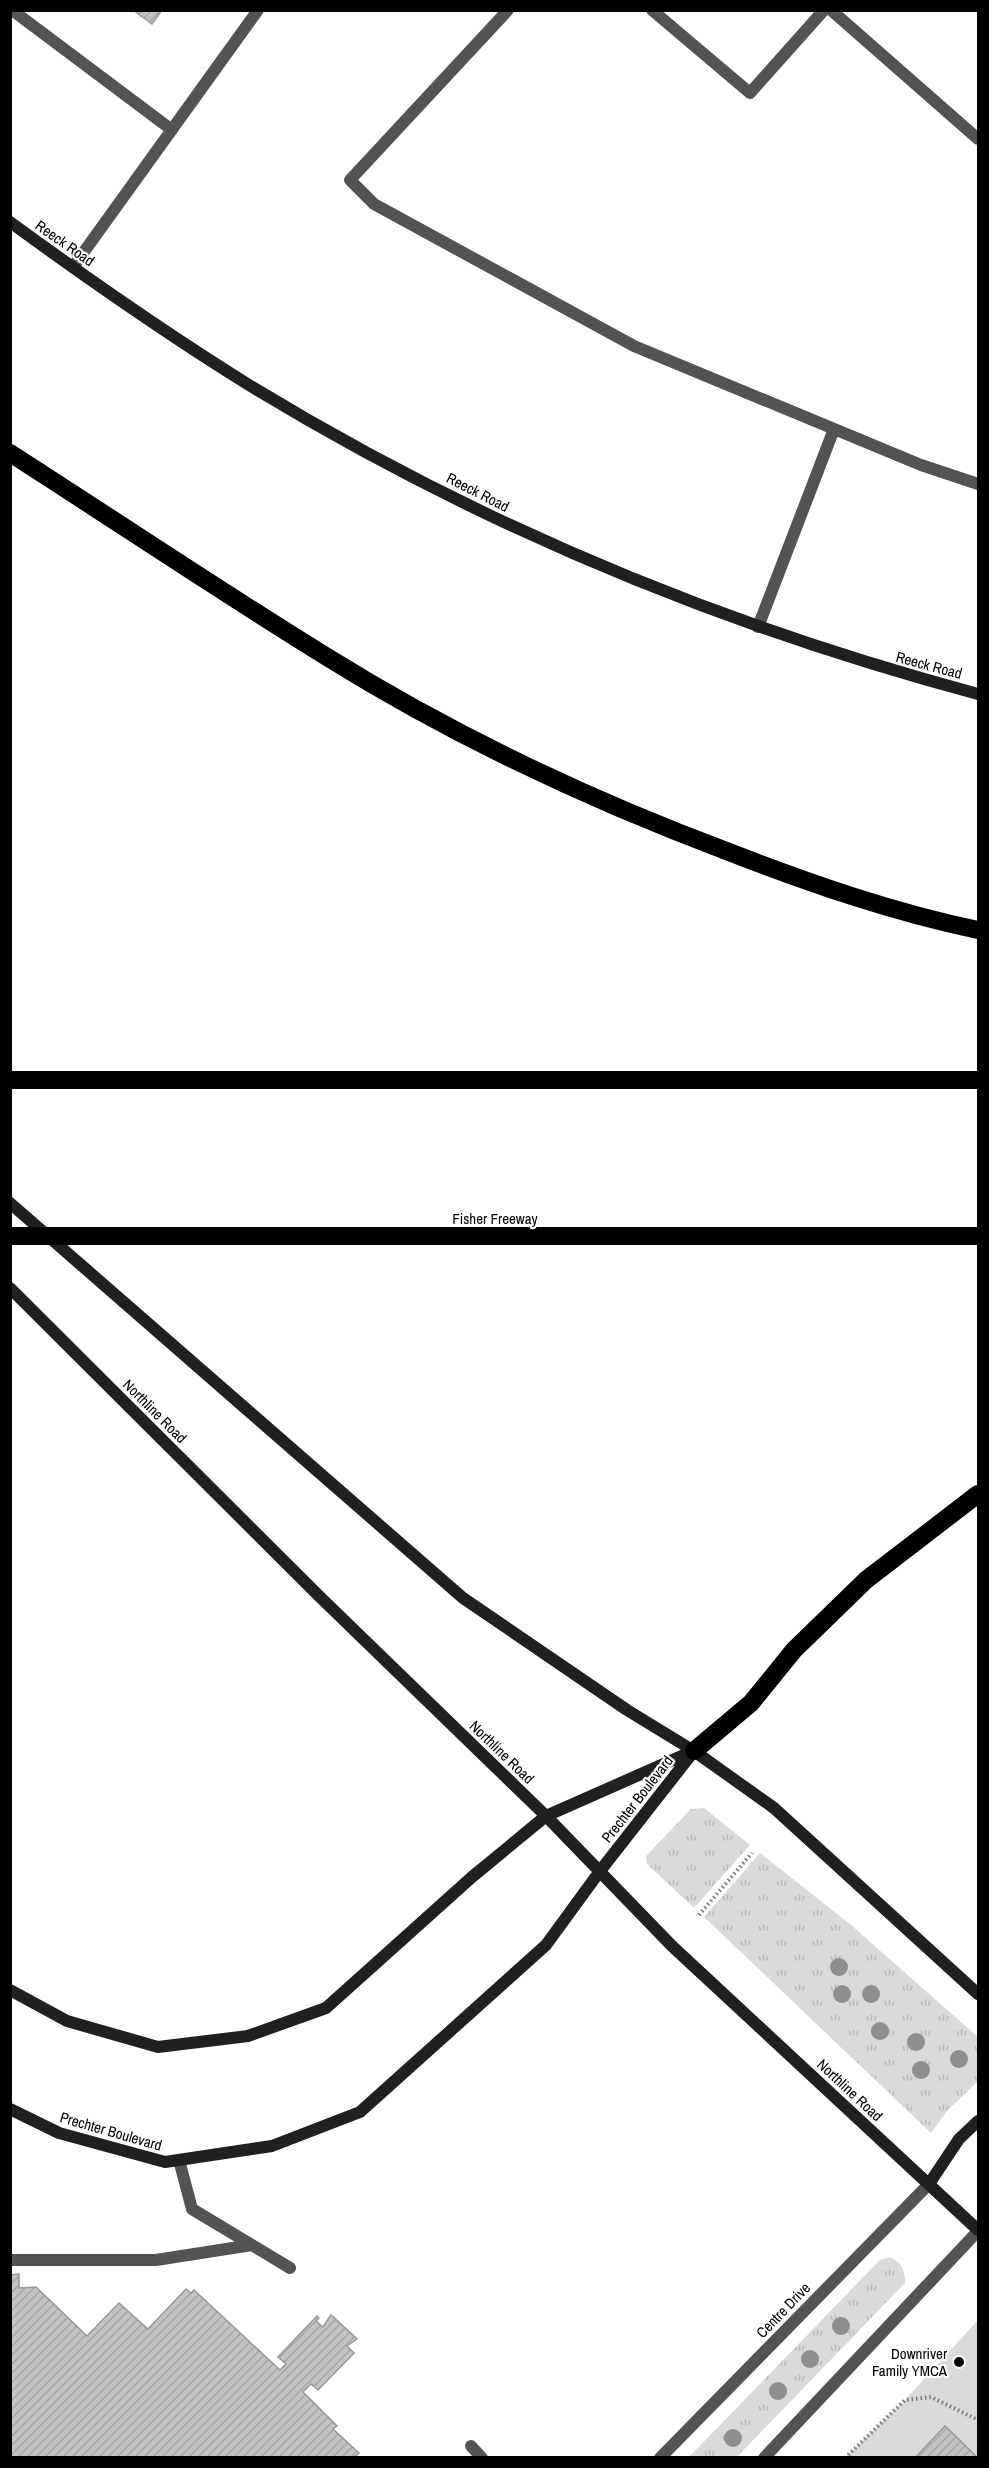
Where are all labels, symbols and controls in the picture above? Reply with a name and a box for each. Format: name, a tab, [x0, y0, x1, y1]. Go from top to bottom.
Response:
street label: Reeck Road	[31, 215, 99, 271]
street label: Reeck Road	[443, 467, 513, 517]
street label: Reeck Road	[894, 646, 964, 684]
street label: Fisher Freeway	[452, 1208, 539, 1229]
street label: Northline Road	[118, 1374, 192, 1448]
street label: Northline Road	[465, 1716, 539, 1788]
street label: Prechter Boulevard	[596, 1751, 678, 1847]
street label: Northline Road	[813, 2054, 887, 2126]
street label: Prechter Boulevard	[57, 2106, 165, 2156]
street label: Centre Drive	[751, 2278, 815, 2342]
place label: Downriver Family YMCA	[872, 2343, 948, 2381]
marker: Downriver Family YMCA	[952, 2355, 966, 2369]

